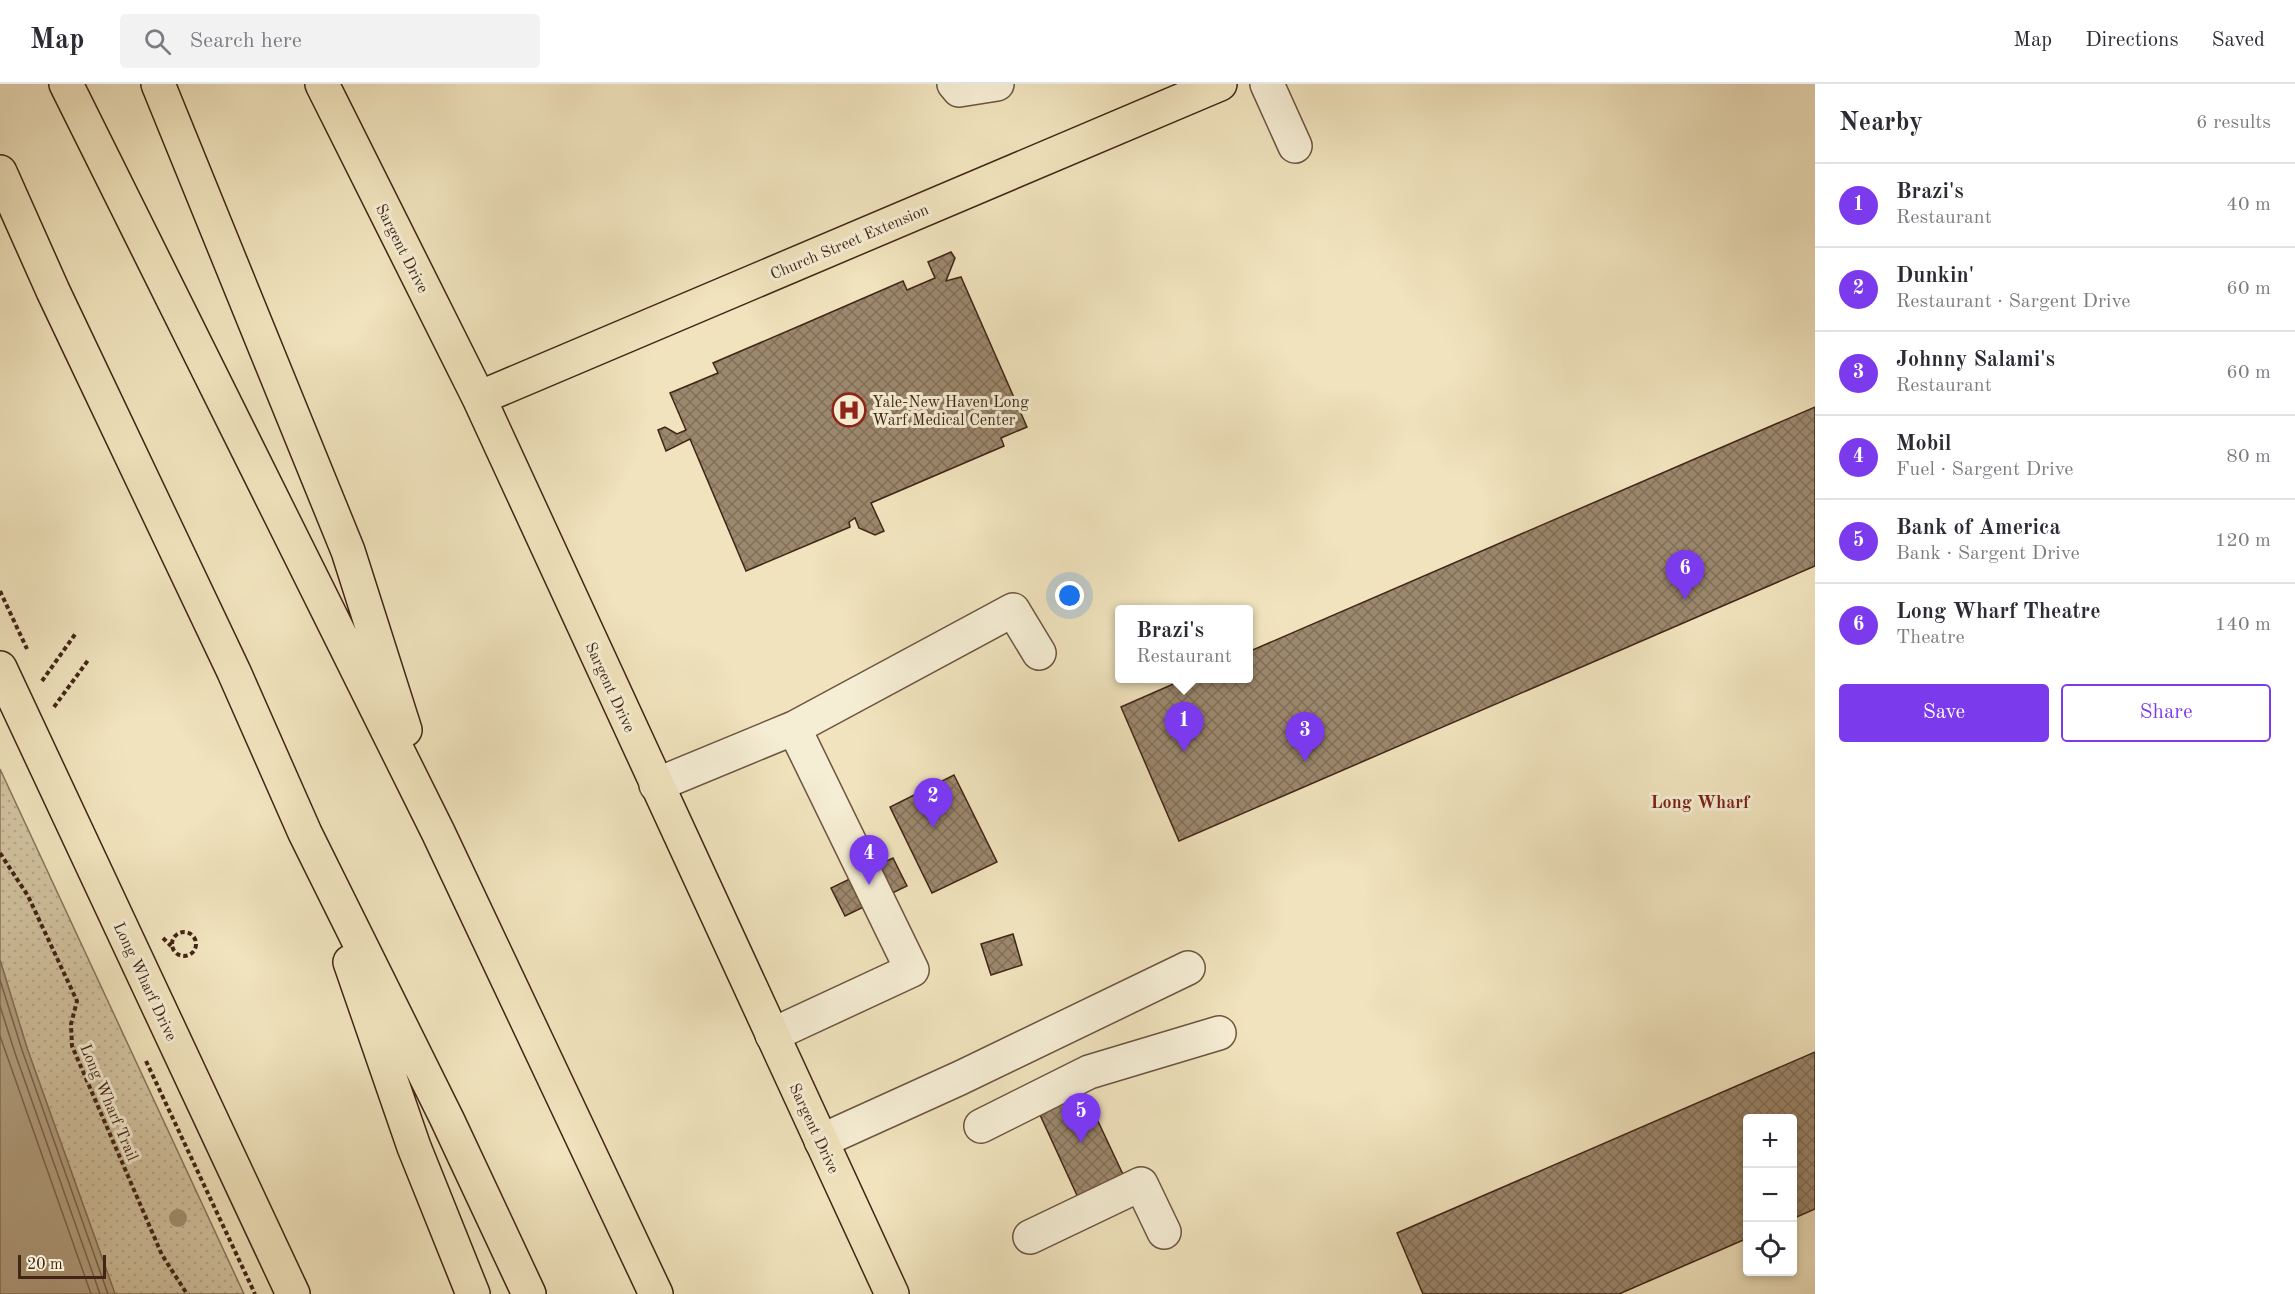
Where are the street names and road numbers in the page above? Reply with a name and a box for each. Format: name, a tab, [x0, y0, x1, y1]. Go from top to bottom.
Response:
street label: Sargent Drive	[372, 202, 430, 296]
street label: Church Street Extension	[768, 202, 932, 283]
street label: Sargent Drive	[581, 640, 637, 735]
street label: Long Wharf Drive	[110, 920, 179, 1044]
street label: Long Wharf Trail	[76, 1042, 140, 1163]
street label: Sargent Drive	[785, 1081, 841, 1176]

